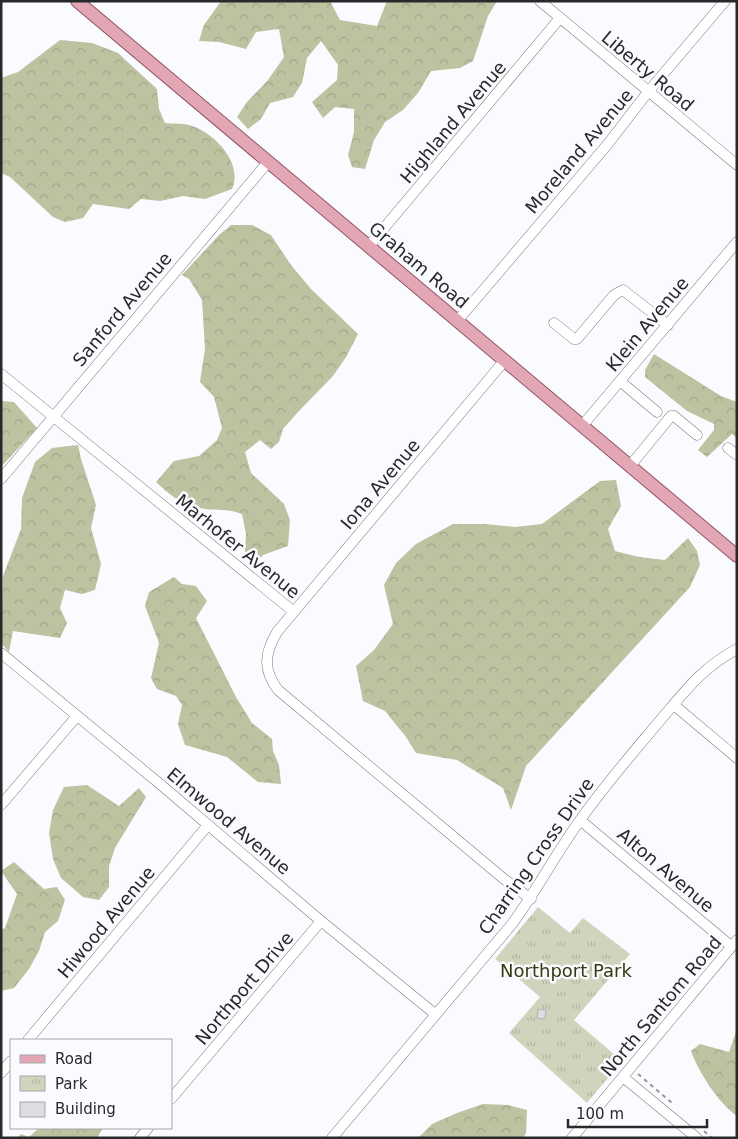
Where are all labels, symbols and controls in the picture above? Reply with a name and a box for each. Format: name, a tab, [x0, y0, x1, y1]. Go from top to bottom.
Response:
street label: Liberty Road	[598, 26, 698, 116]
street label: Highland Avenue	[396, 57, 510, 187]
street label: Moreland Avenue	[521, 84, 637, 218]
street label: Graham Road	[365, 217, 473, 313]
street label: Sanford Avenue	[68, 248, 176, 370]
street label: Klein Avenue	[601, 272, 693, 376]
street label: Iona Avenue	[336, 435, 424, 533]
street label: Marhofer Avenue	[172, 490, 304, 602]
street label: Elmwood Avenue	[163, 763, 295, 879]
street label: Charring Cross Drive	[474, 774, 598, 938]
street label: Alton Avenue	[614, 824, 718, 916]
street label: Hiwood Avenue	[53, 862, 159, 982]
street label: Northport Drive	[191, 927, 297, 1049]
street label: North Santom Road	[596, 932, 726, 1080]
park label: Northport Park	[500, 960, 633, 981]
legend	[10, 1039, 172, 1129]
text: Road	[55, 1050, 93, 1068]
text: Park	[55, 1075, 88, 1093]
scale bar	[568, 1096, 707, 1128]
text: Building	[55, 1100, 116, 1118]
text: 100 m	[576, 1105, 624, 1123]

